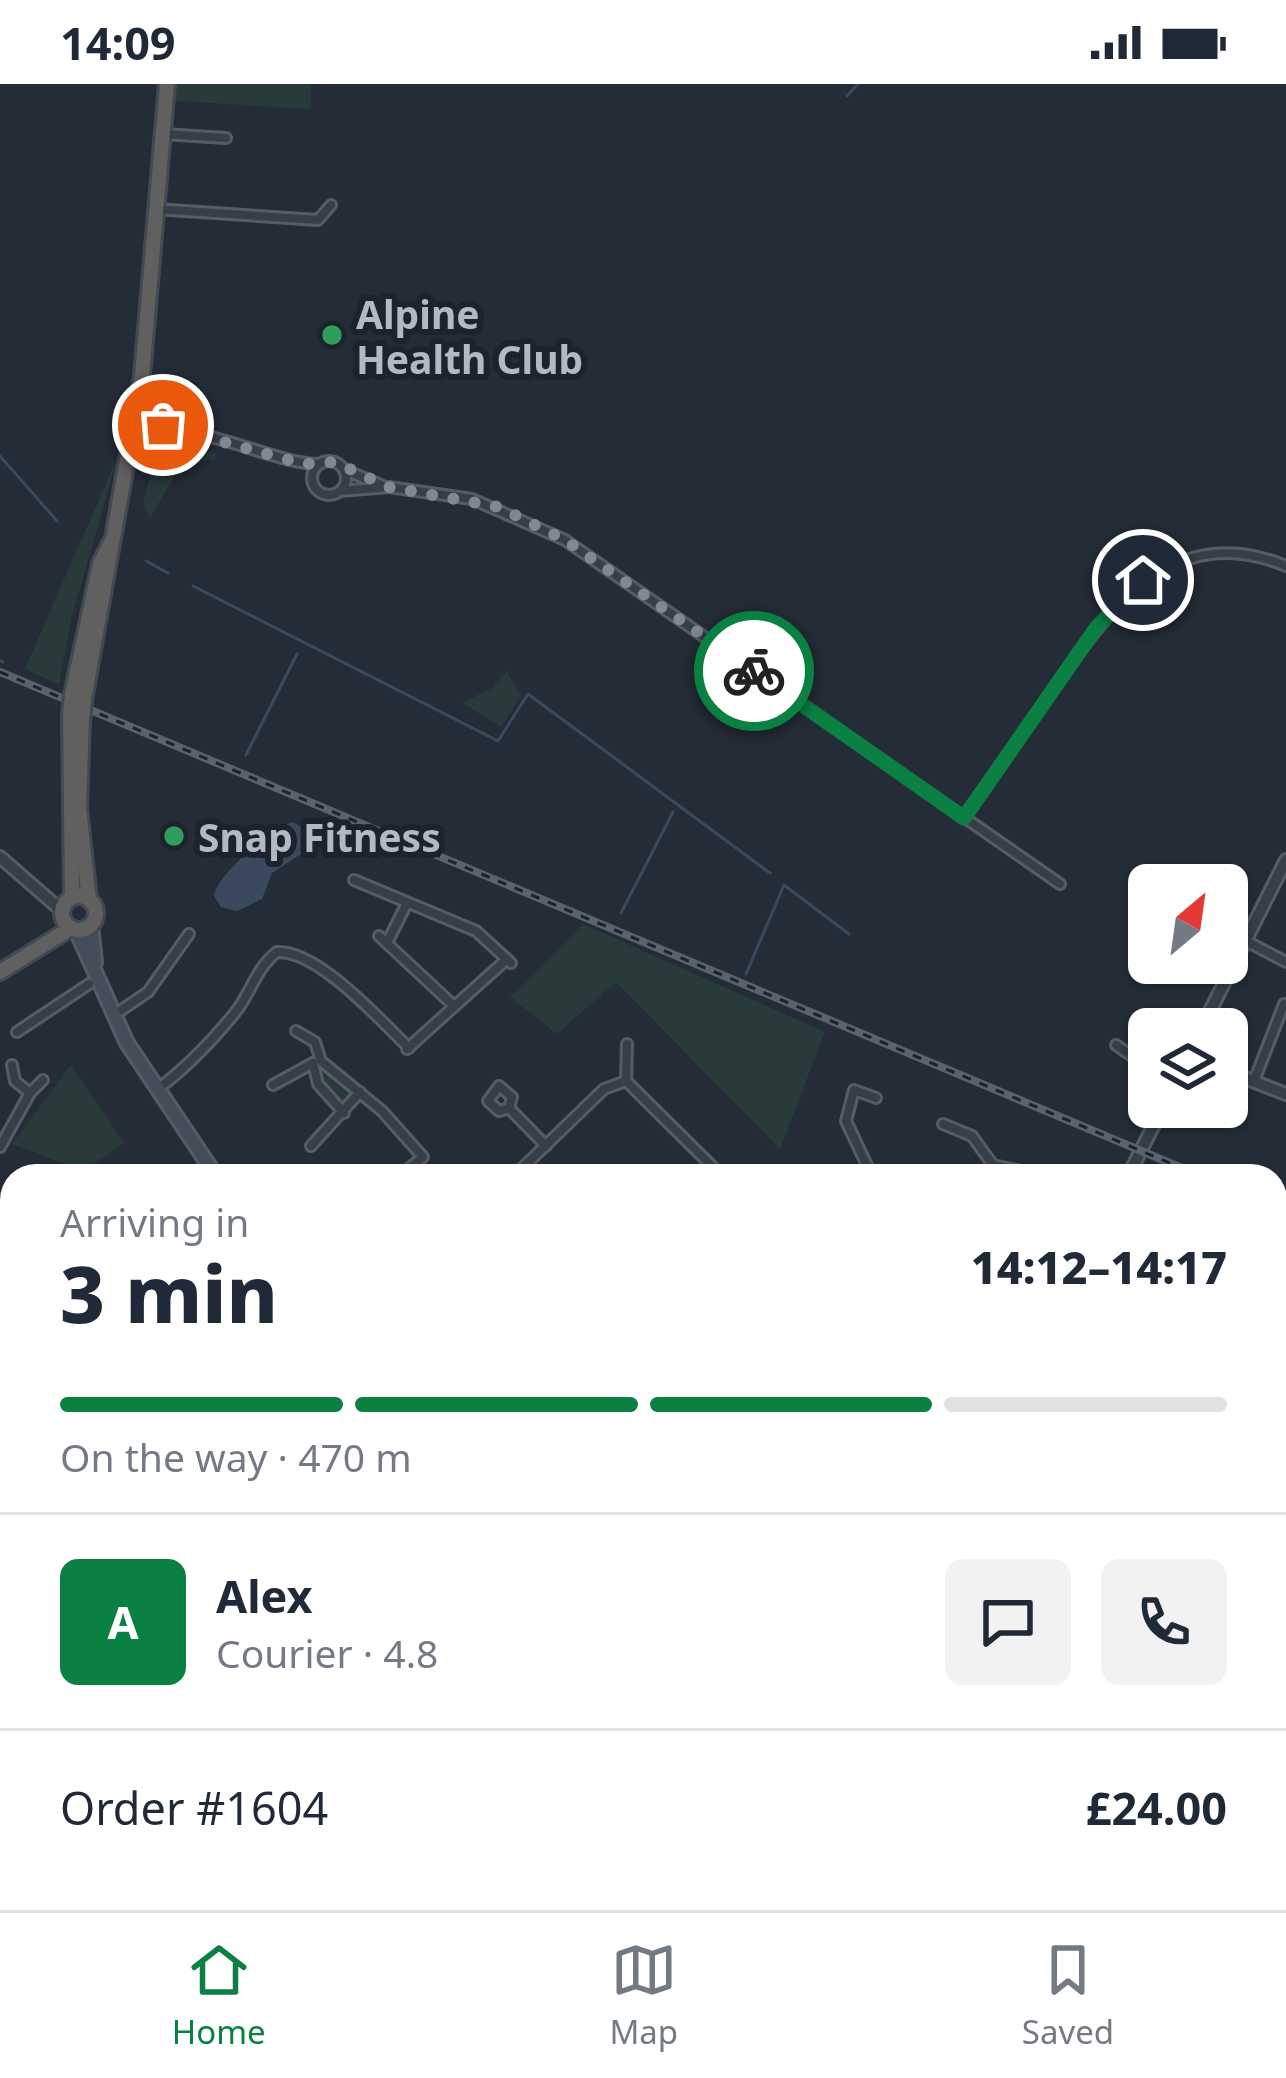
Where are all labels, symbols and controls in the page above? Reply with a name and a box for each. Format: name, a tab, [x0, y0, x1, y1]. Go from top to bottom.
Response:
text: 14:09	[60, 12, 176, 73]
place label: Alpine Health Club	[356, 287, 583, 385]
marker: Alpine Health Club	[319, 322, 345, 348]
pin	[112, 374, 214, 476]
icon: bag	[130, 392, 196, 458]
pin	[1092, 529, 1194, 631]
icon: home	[1110, 547, 1176, 613]
courier	[694, 611, 814, 731]
icon: bike	[721, 638, 787, 704]
place label: Snap Fitness	[198, 810, 441, 863]
marker: Snap Fitness	[161, 823, 187, 849]
north arrow	[1128, 864, 1248, 984]
map controls	[1128, 864, 1248, 1128]
button: layers	[1128, 1008, 1248, 1128]
text: Arriving in	[60, 1195, 249, 1248]
text: 14:12–14:17	[971, 1236, 1227, 1297]
text: 3 min	[60, 1240, 278, 1346]
text: On the way · 470 m	[60, 1430, 412, 1483]
button: chat	[945, 1559, 1071, 1685]
button: phone	[1101, 1559, 1227, 1685]
text: Alex	[216, 1565, 313, 1626]
text: A	[107, 1591, 139, 1652]
text: Courier · 4.8	[216, 1626, 438, 1679]
text: Order #1604	[60, 1777, 328, 1838]
text: £24.00	[1086, 1777, 1227, 1838]
tab: Home	[172, 1937, 266, 2054]
tab: Map	[609, 1937, 678, 2054]
tab: Saved	[1022, 1937, 1114, 2054]

